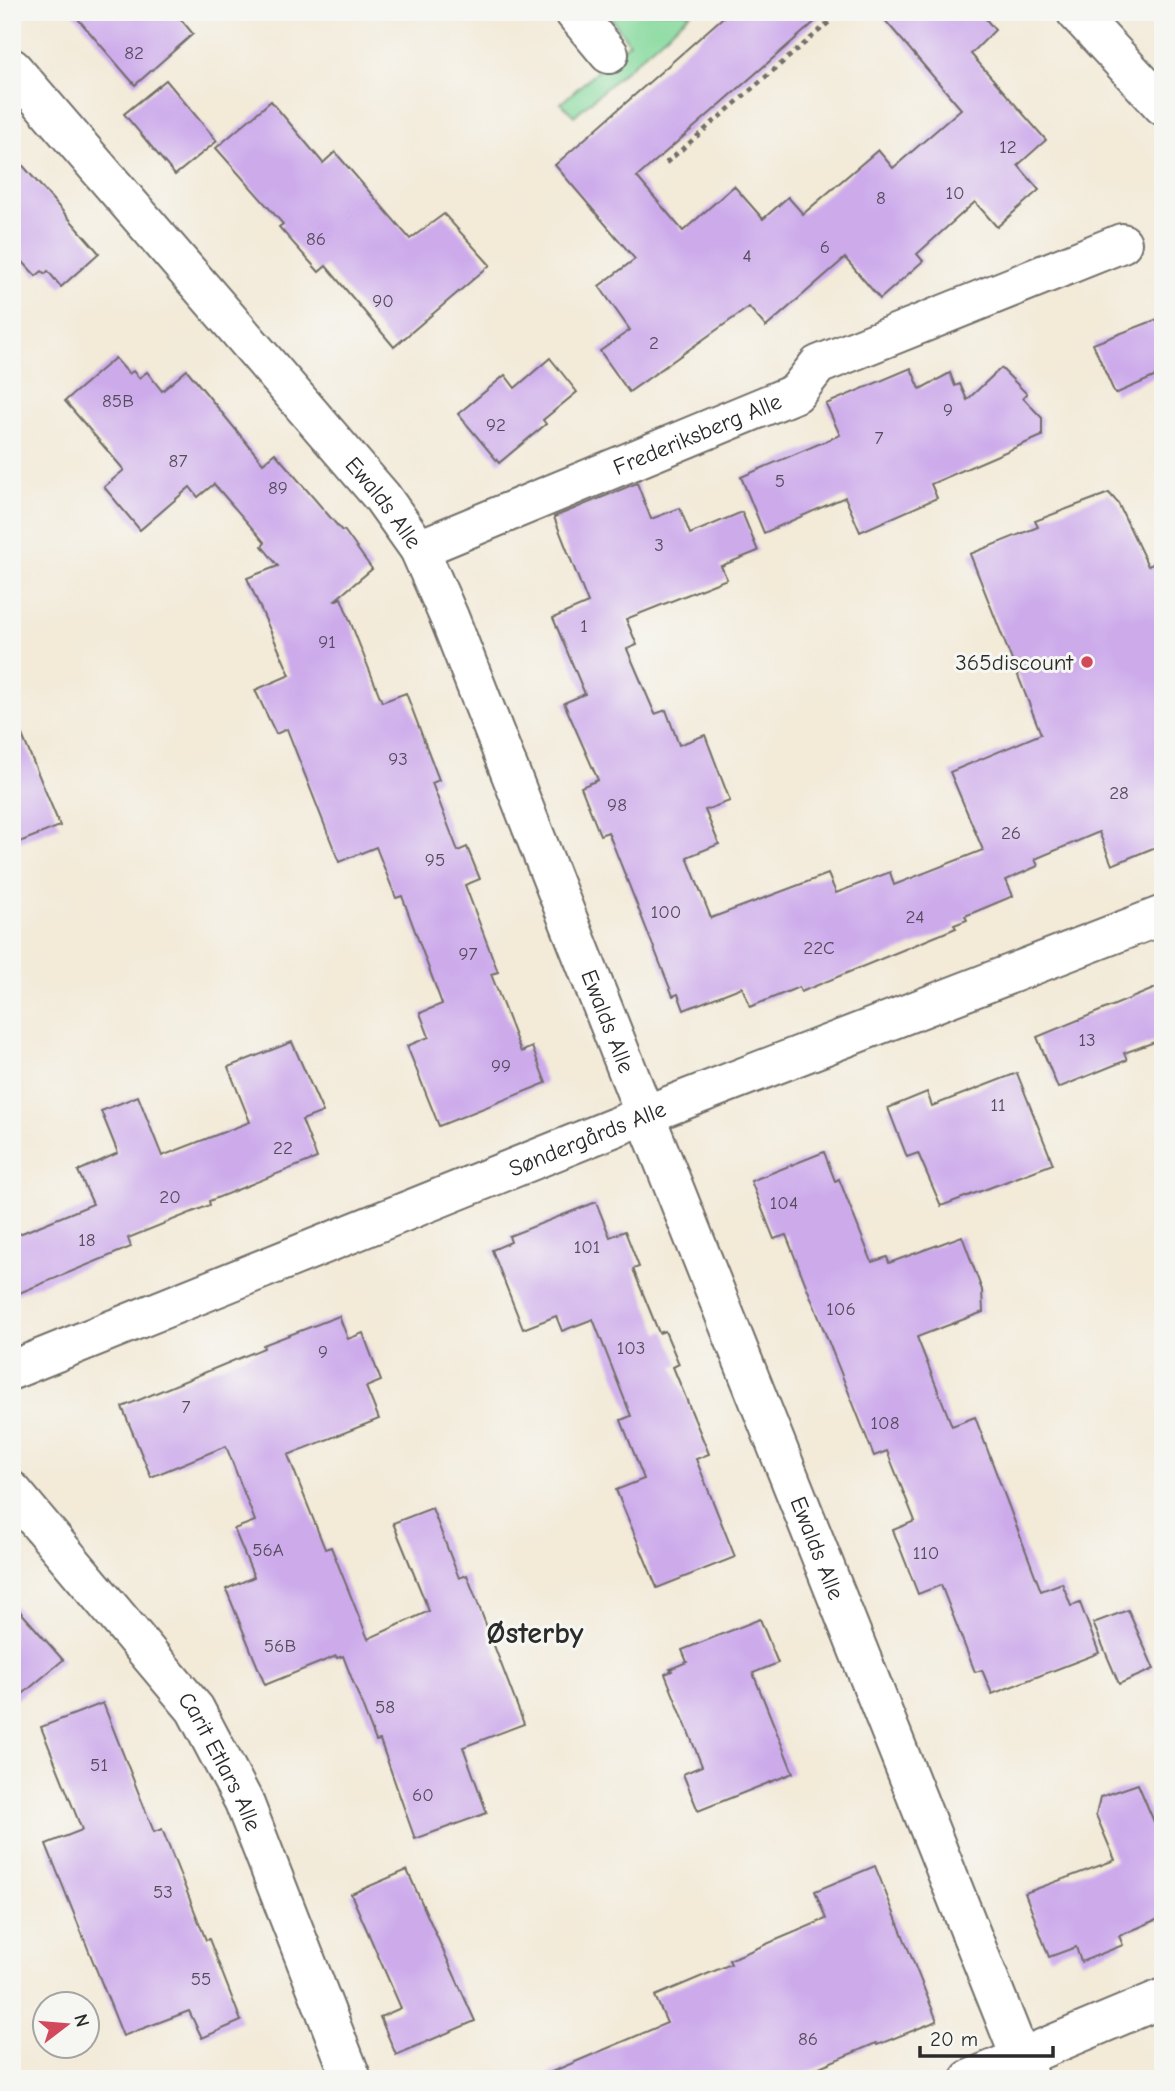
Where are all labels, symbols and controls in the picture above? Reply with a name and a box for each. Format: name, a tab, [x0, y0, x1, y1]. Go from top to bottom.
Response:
house number: 82	[124, 42, 144, 64]
house number: 12	[999, 136, 1017, 158]
house number: 10	[945, 182, 965, 204]
house number: 8	[876, 187, 886, 209]
house number: 86	[306, 228, 326, 250]
house number: 6	[820, 236, 830, 258]
house number: 4	[742, 245, 752, 267]
house number: 90	[372, 290, 394, 312]
house number: 2	[649, 332, 659, 354]
street label: Frederiksberg Alle	[609, 388, 785, 481]
house number: 85B	[102, 390, 134, 412]
house number: 9	[943, 399, 953, 421]
house number: 92	[486, 414, 506, 436]
house number: 7	[875, 427, 884, 449]
house number: 87	[169, 450, 187, 472]
street label: Ewalds Alle	[340, 452, 427, 554]
house number: 5	[775, 470, 785, 492]
house number: 89	[268, 477, 288, 499]
house number: 3	[654, 534, 664, 556]
house number: 1	[580, 615, 588, 637]
house number: 91	[318, 631, 336, 653]
place label: 365discount	[955, 649, 1074, 676]
marker: 365discount	[1079, 654, 1095, 670]
house number: 93	[388, 748, 408, 770]
house number: 28	[1109, 782, 1129, 804]
house number: 98	[607, 794, 627, 816]
house number: 26	[1001, 822, 1021, 844]
house number: 95	[425, 849, 445, 871]
house number: 100	[651, 901, 681, 923]
house number: 24	[905, 906, 925, 928]
house number: 22C	[803, 937, 835, 959]
house number: 97	[458, 943, 478, 965]
street label: Ewalds Alle	[575, 966, 640, 1077]
house number: 13	[1078, 1029, 1096, 1051]
house number: 99	[491, 1055, 511, 1077]
house number: 11	[990, 1094, 1006, 1116]
street label: Søndergårds Alle	[505, 1095, 670, 1182]
house number: 22	[273, 1137, 293, 1159]
house number: 20	[159, 1186, 181, 1208]
house number: 104	[770, 1192, 798, 1214]
house number: 18	[78, 1229, 96, 1251]
house number: 101	[574, 1236, 600, 1258]
house number: 106	[826, 1298, 856, 1320]
house number: 103	[617, 1337, 645, 1359]
house number: 9	[318, 1341, 328, 1363]
house number: 7	[182, 1396, 191, 1418]
house number: 108	[871, 1412, 899, 1434]
street label: Ewalds Alle	[784, 1493, 850, 1604]
house number: 56A	[252, 1539, 284, 1561]
house number: 110	[913, 1542, 939, 1564]
district label: Østerby	[487, 1616, 584, 1651]
house number: 56B	[264, 1635, 296, 1657]
street label: Carit Etlars Alle	[172, 1687, 267, 1835]
house number: 58	[375, 1696, 395, 1718]
house number: 51	[90, 1754, 108, 1776]
house number: 60	[412, 1784, 434, 1806]
house number: 53	[153, 1881, 173, 1903]
house number: 55	[191, 1968, 211, 1990]
north arrow	[32, 1990, 102, 2060]
text: N	[69, 2012, 94, 2030]
scale bar	[920, 2014, 1052, 2058]
text: 20 m	[930, 2027, 978, 2051]
house number: 86	[798, 2028, 818, 2050]

